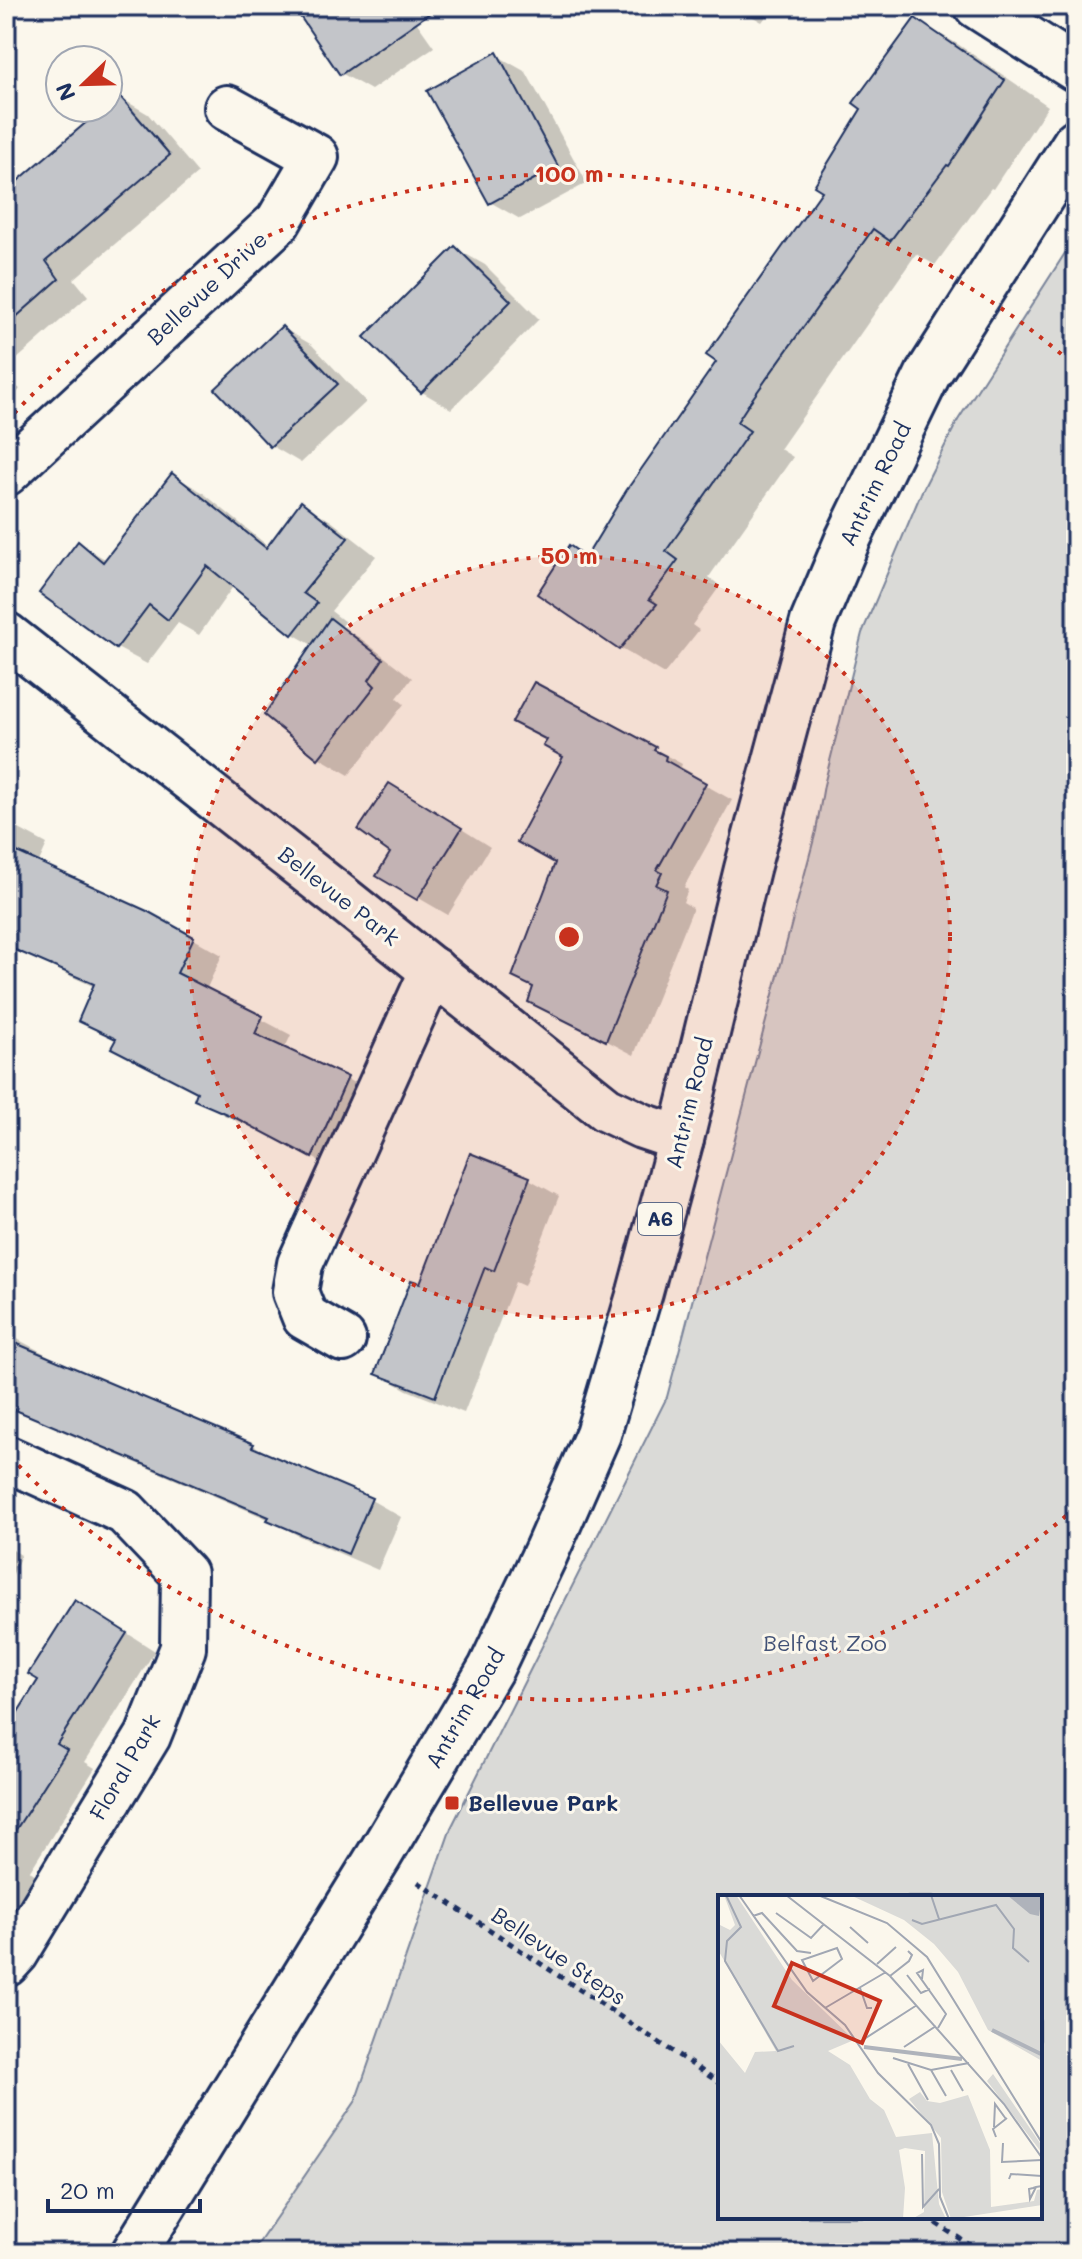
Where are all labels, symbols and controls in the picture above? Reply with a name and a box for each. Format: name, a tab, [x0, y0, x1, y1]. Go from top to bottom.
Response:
north arrow	[44, 44, 124, 124]
text: N	[49, 79, 82, 105]
text: 100 m	[534, 157, 604, 188]
street label: Bellevue Drive	[140, 224, 273, 351]
street label: Antrim Road	[832, 417, 917, 550]
text: 50 m	[540, 539, 598, 570]
street label: Bellevue Park	[273, 839, 406, 952]
centre of rings	[555, 923, 583, 951]
street label: Antrim Road	[658, 1034, 719, 1172]
road number: A6	[638, 1203, 682, 1235]
park label: Belfast Zoo	[763, 1628, 887, 1657]
street label: Antrim Road	[418, 1642, 511, 1773]
street label: Floral Park	[82, 1708, 167, 1825]
place label: Bellevue Park	[468, 1788, 618, 1817]
marker: Bellevue Park	[443, 1794, 461, 1812]
inset map	[718, 1895, 1042, 2219]
street label: Bellevue Steps	[486, 1900, 632, 2011]
scale bar	[48, 2163, 200, 2213]
text: 20 m	[60, 2174, 115, 2205]

